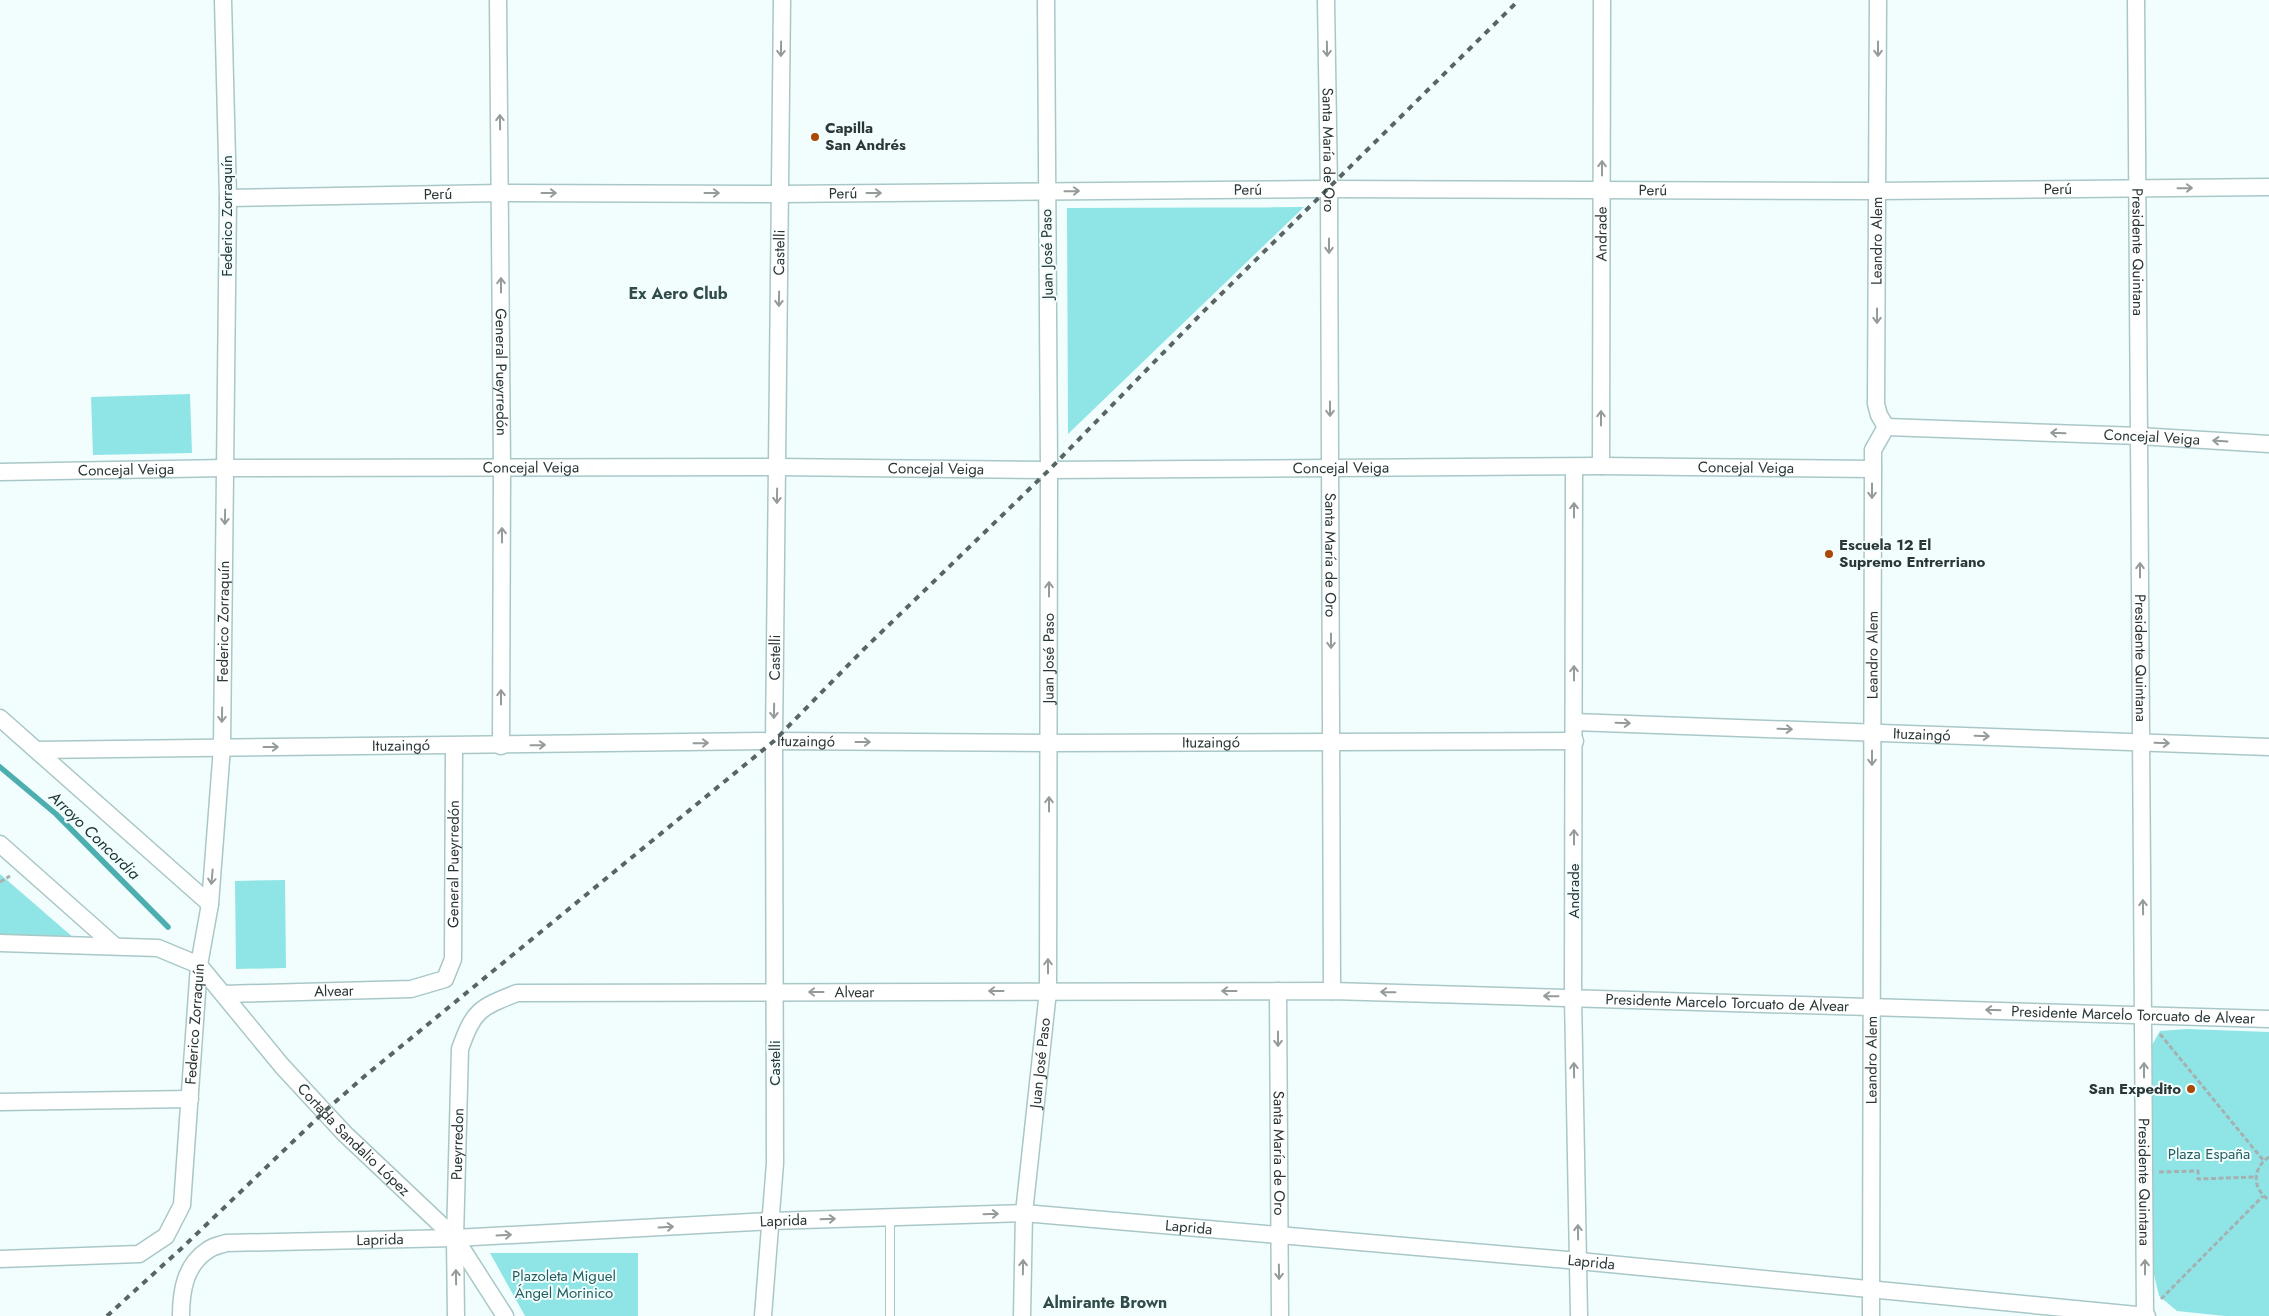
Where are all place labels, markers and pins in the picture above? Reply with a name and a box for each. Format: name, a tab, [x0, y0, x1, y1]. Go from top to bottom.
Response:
place label: Capilla San Andrés	[825, 117, 906, 156]
marker: Capilla San Andrés	[809, 131, 821, 143]
place label: Escuela 12 El Supremo Entrerriano	[1839, 534, 1986, 573]
marker: Escuela 12 El Supremo Entrerriano	[1823, 548, 1835, 560]
place label: San Expedito	[2089, 1078, 2181, 1100]
marker: San Expedito	[2185, 1083, 2197, 1095]

